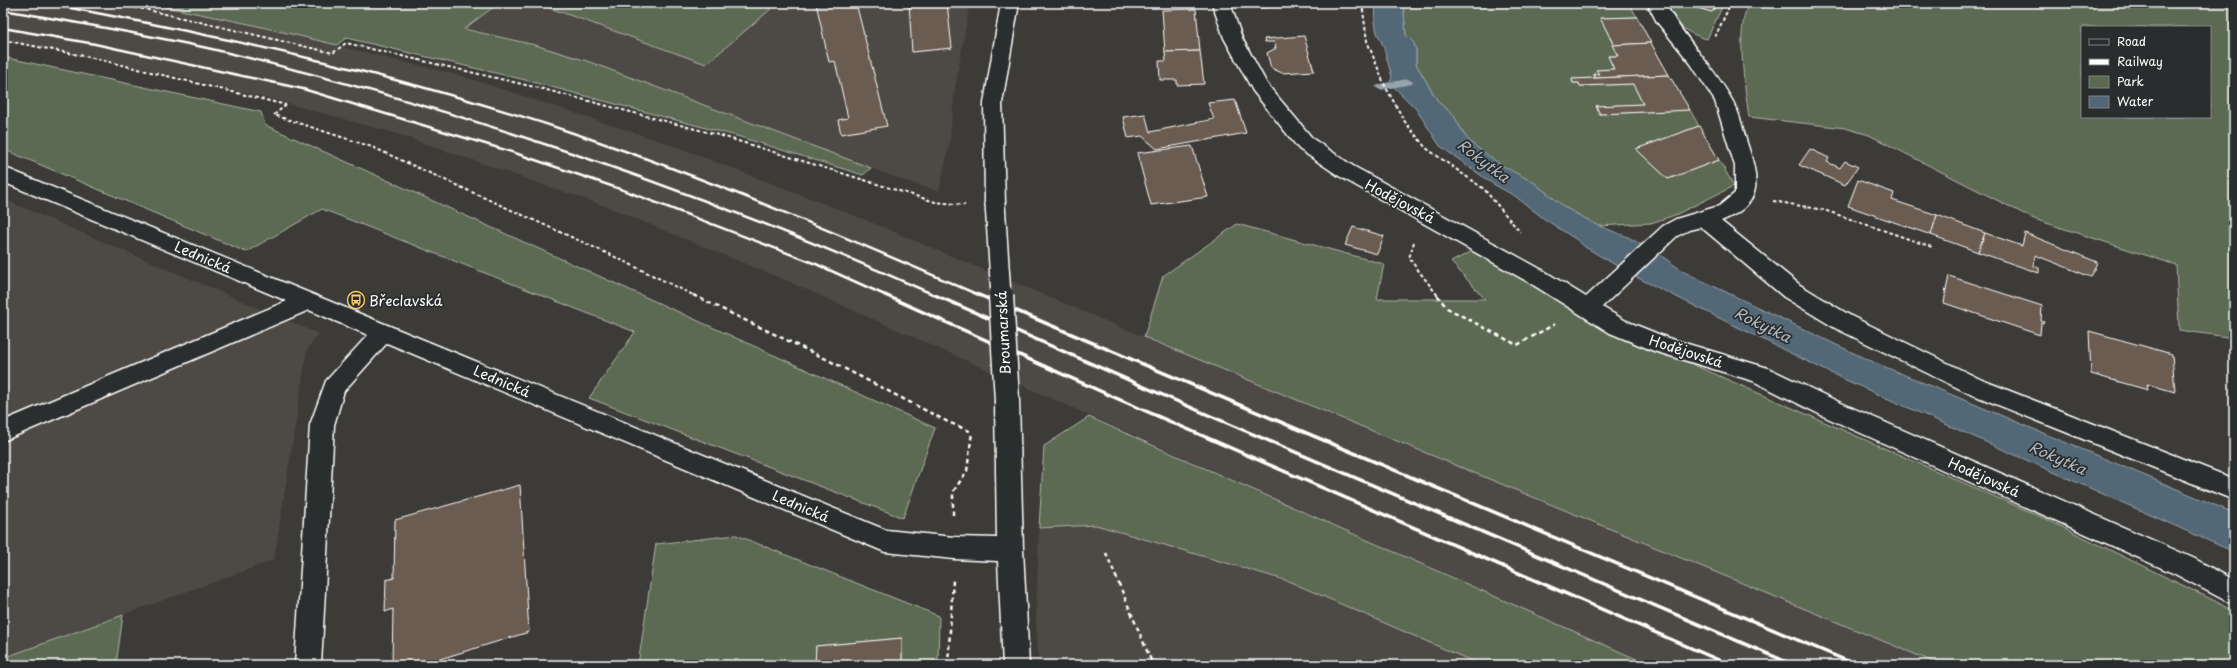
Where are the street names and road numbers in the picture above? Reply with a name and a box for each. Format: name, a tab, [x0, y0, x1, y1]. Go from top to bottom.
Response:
street label: Hodějovská	[1361, 174, 1439, 228]
street label: Lednická	[171, 236, 235, 278]
street label: Broumarská	[990, 290, 1016, 376]
street label: Hodějovská	[1646, 329, 1726, 373]
street label: Lednická	[470, 360, 534, 402]
street label: Hodějovská	[1945, 452, 2023, 502]
street label: Lednická	[769, 485, 833, 527]

